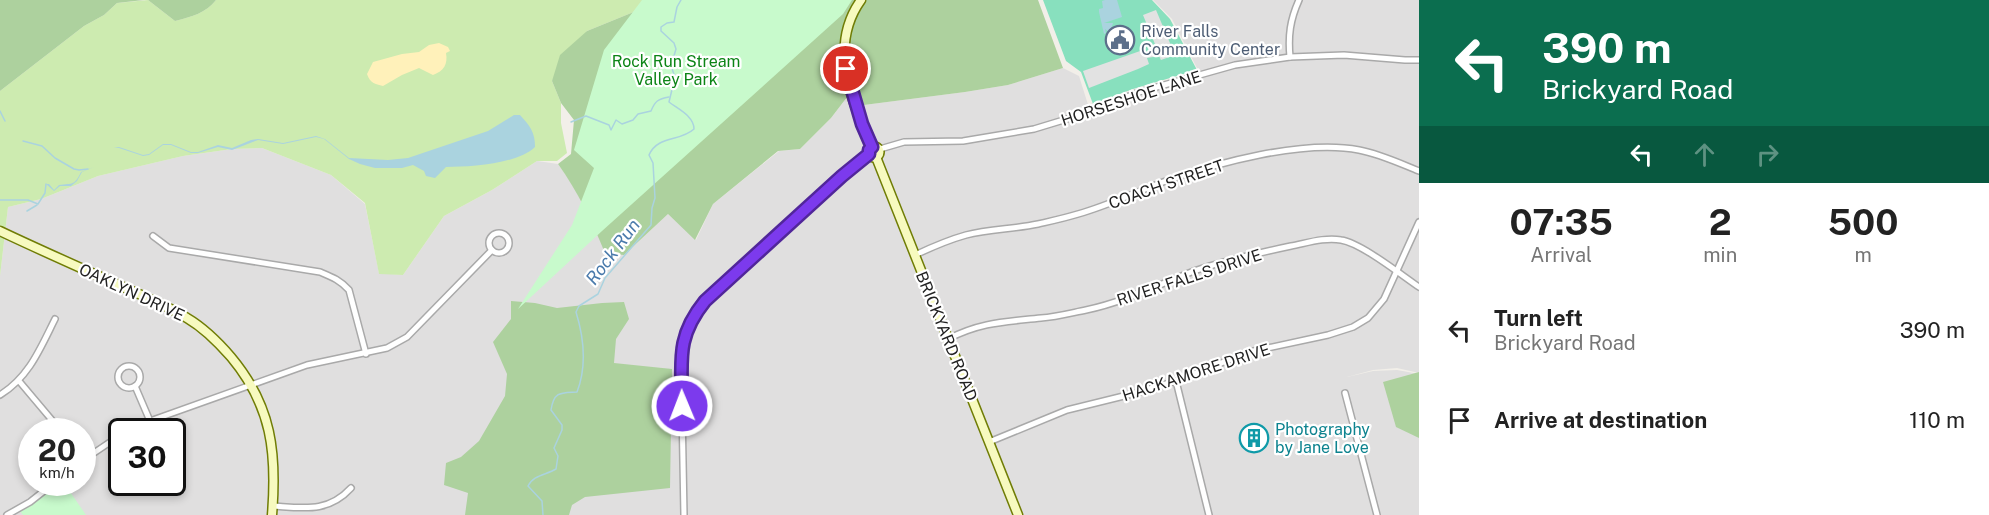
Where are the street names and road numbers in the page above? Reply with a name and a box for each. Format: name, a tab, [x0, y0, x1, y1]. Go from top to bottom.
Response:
street label: HORSESHOE LANE	[1059, 67, 1204, 130]
street label: COACH STREET	[1106, 156, 1227, 213]
street label: RIVER FALLS DRIVE	[1114, 245, 1264, 310]
street label: OAKLYN DRIVE	[76, 260, 187, 325]
street label: BRICKYARD ROAD	[912, 269, 981, 404]
street label: HACKAMORE DRIVE	[1120, 340, 1272, 405]

